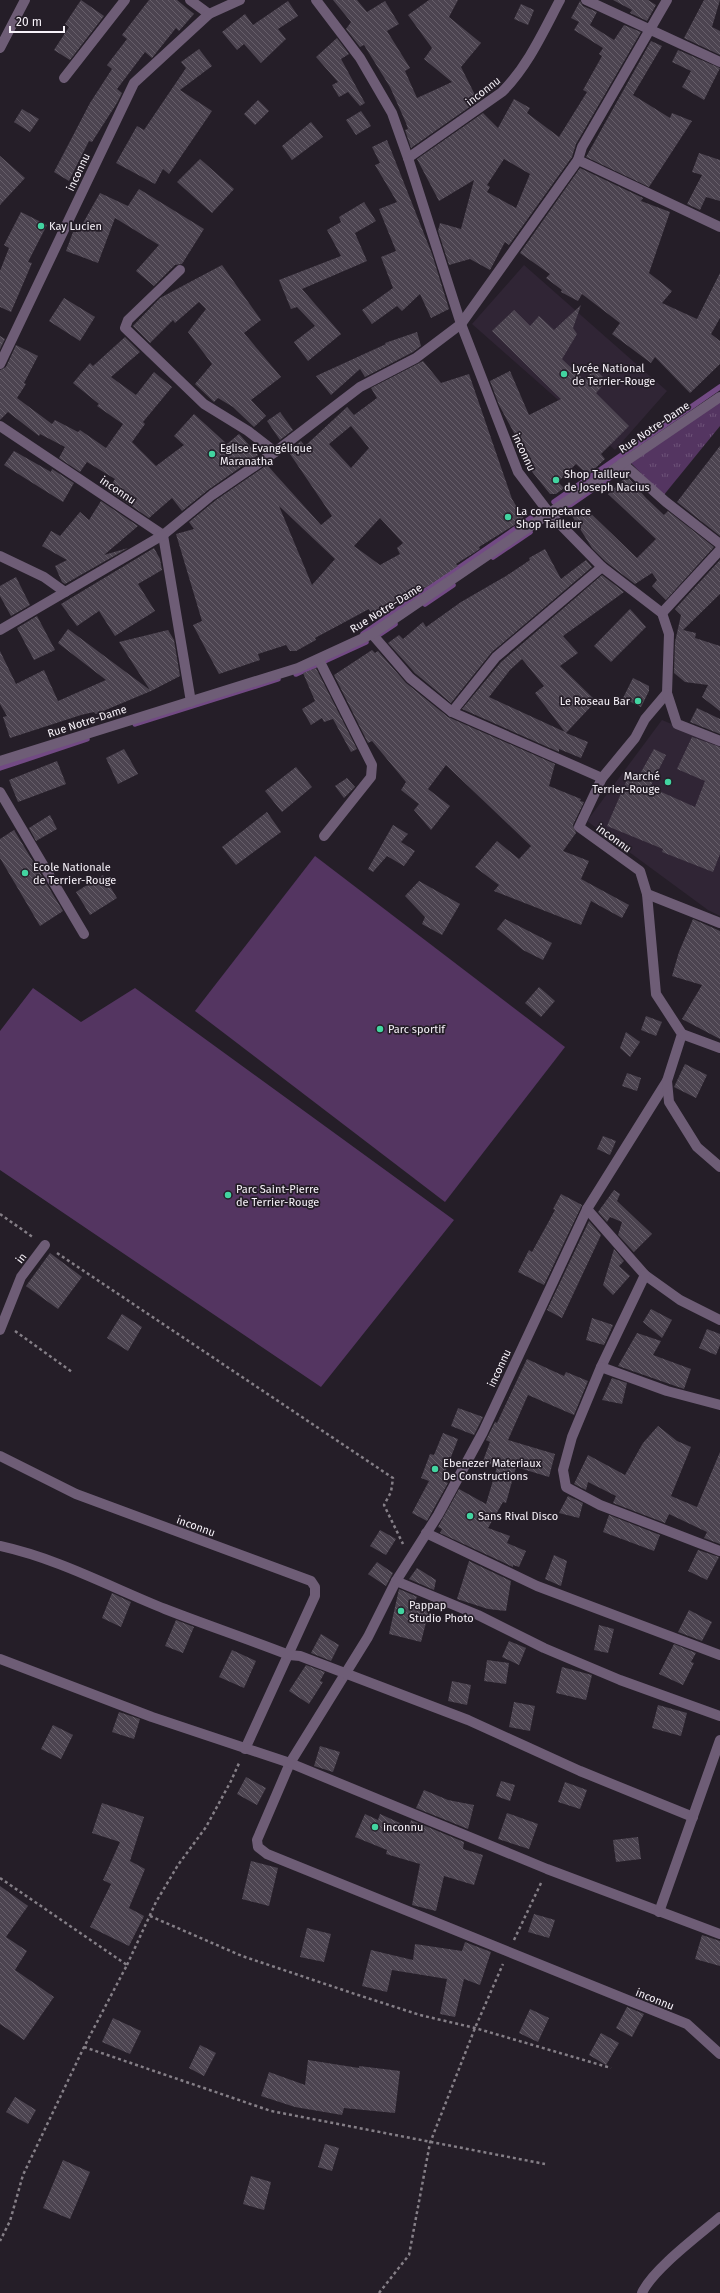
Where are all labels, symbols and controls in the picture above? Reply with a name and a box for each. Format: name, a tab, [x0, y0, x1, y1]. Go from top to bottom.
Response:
scale bar	[10, 8, 64, 34]
text: 20 m	[16, 15, 42, 29]
street label: inconnu	[463, 74, 503, 109]
street label: inconnu	[64, 151, 93, 193]
place label: Kay Lucien	[49, 220, 102, 233]
marker: Kay Lucien	[36, 221, 46, 231]
place label: Lycée National de Terrier-Rouge	[572, 362, 655, 388]
marker: Lycée National de Terrier-Rouge	[559, 369, 569, 379]
street label: Rue Notre-Dame	[616, 399, 692, 456]
street label: inconnu	[509, 431, 538, 473]
place label: Eglise Evangélique Maranatha	[220, 442, 312, 468]
marker: Eglise Evangélique Maranatha	[207, 449, 217, 459]
place label: Shop Tailleur de Joseph Nacius	[564, 468, 650, 494]
street label: inconnu	[97, 474, 138, 507]
marker: Shop Tailleur de Joseph Nacius	[551, 475, 561, 485]
place label: La competance Shop Tailleur	[516, 505, 591, 531]
marker: La competance Shop Tailleur	[503, 512, 513, 522]
street label: Rue Notre-Dame	[348, 581, 425, 636]
place label: Le Roseau Bar	[560, 695, 631, 708]
marker: Le Roseau Bar	[633, 696, 643, 706]
street label: Rue Notre-Dame	[46, 703, 128, 740]
place label: Marché Terrier-Rouge	[592, 770, 660, 796]
marker: Marché Terrier-Rouge	[663, 777, 673, 787]
street label: inconnu	[594, 821, 634, 856]
place label: Ecole Nationale de Terrier-Rouge	[33, 861, 116, 887]
marker: Ecole Nationale de Terrier-Rouge	[20, 868, 30, 878]
place label: Parc sportif	[388, 1023, 446, 1036]
marker: Parc sportif	[375, 1024, 385, 1034]
place label: Parc Saint-Pierre de Terrier-Rouge	[236, 1183, 319, 1209]
marker: Parc Saint-Pierre de Terrier-Rouge	[223, 1190, 233, 1200]
street label: in	[13, 1251, 29, 1266]
street label: inconnu	[485, 1347, 514, 1389]
place label: Ebenezer Materiaux De Constructions	[443, 1457, 542, 1483]
marker: Ebenezer Materiaux De Constructions	[430, 1464, 440, 1474]
place label: Sans Rival Disco	[478, 1510, 558, 1523]
marker: Sans Rival Disco	[465, 1511, 475, 1521]
street label: inconnu	[175, 1513, 217, 1539]
place label: Pappap Studio Photo	[409, 1599, 474, 1625]
marker: Pappap Studio Photo	[396, 1606, 406, 1616]
place label: inconnu	[383, 1821, 423, 1834]
marker: inconnu	[370, 1822, 380, 1832]
street label: inconnu	[634, 1986, 676, 2013]

